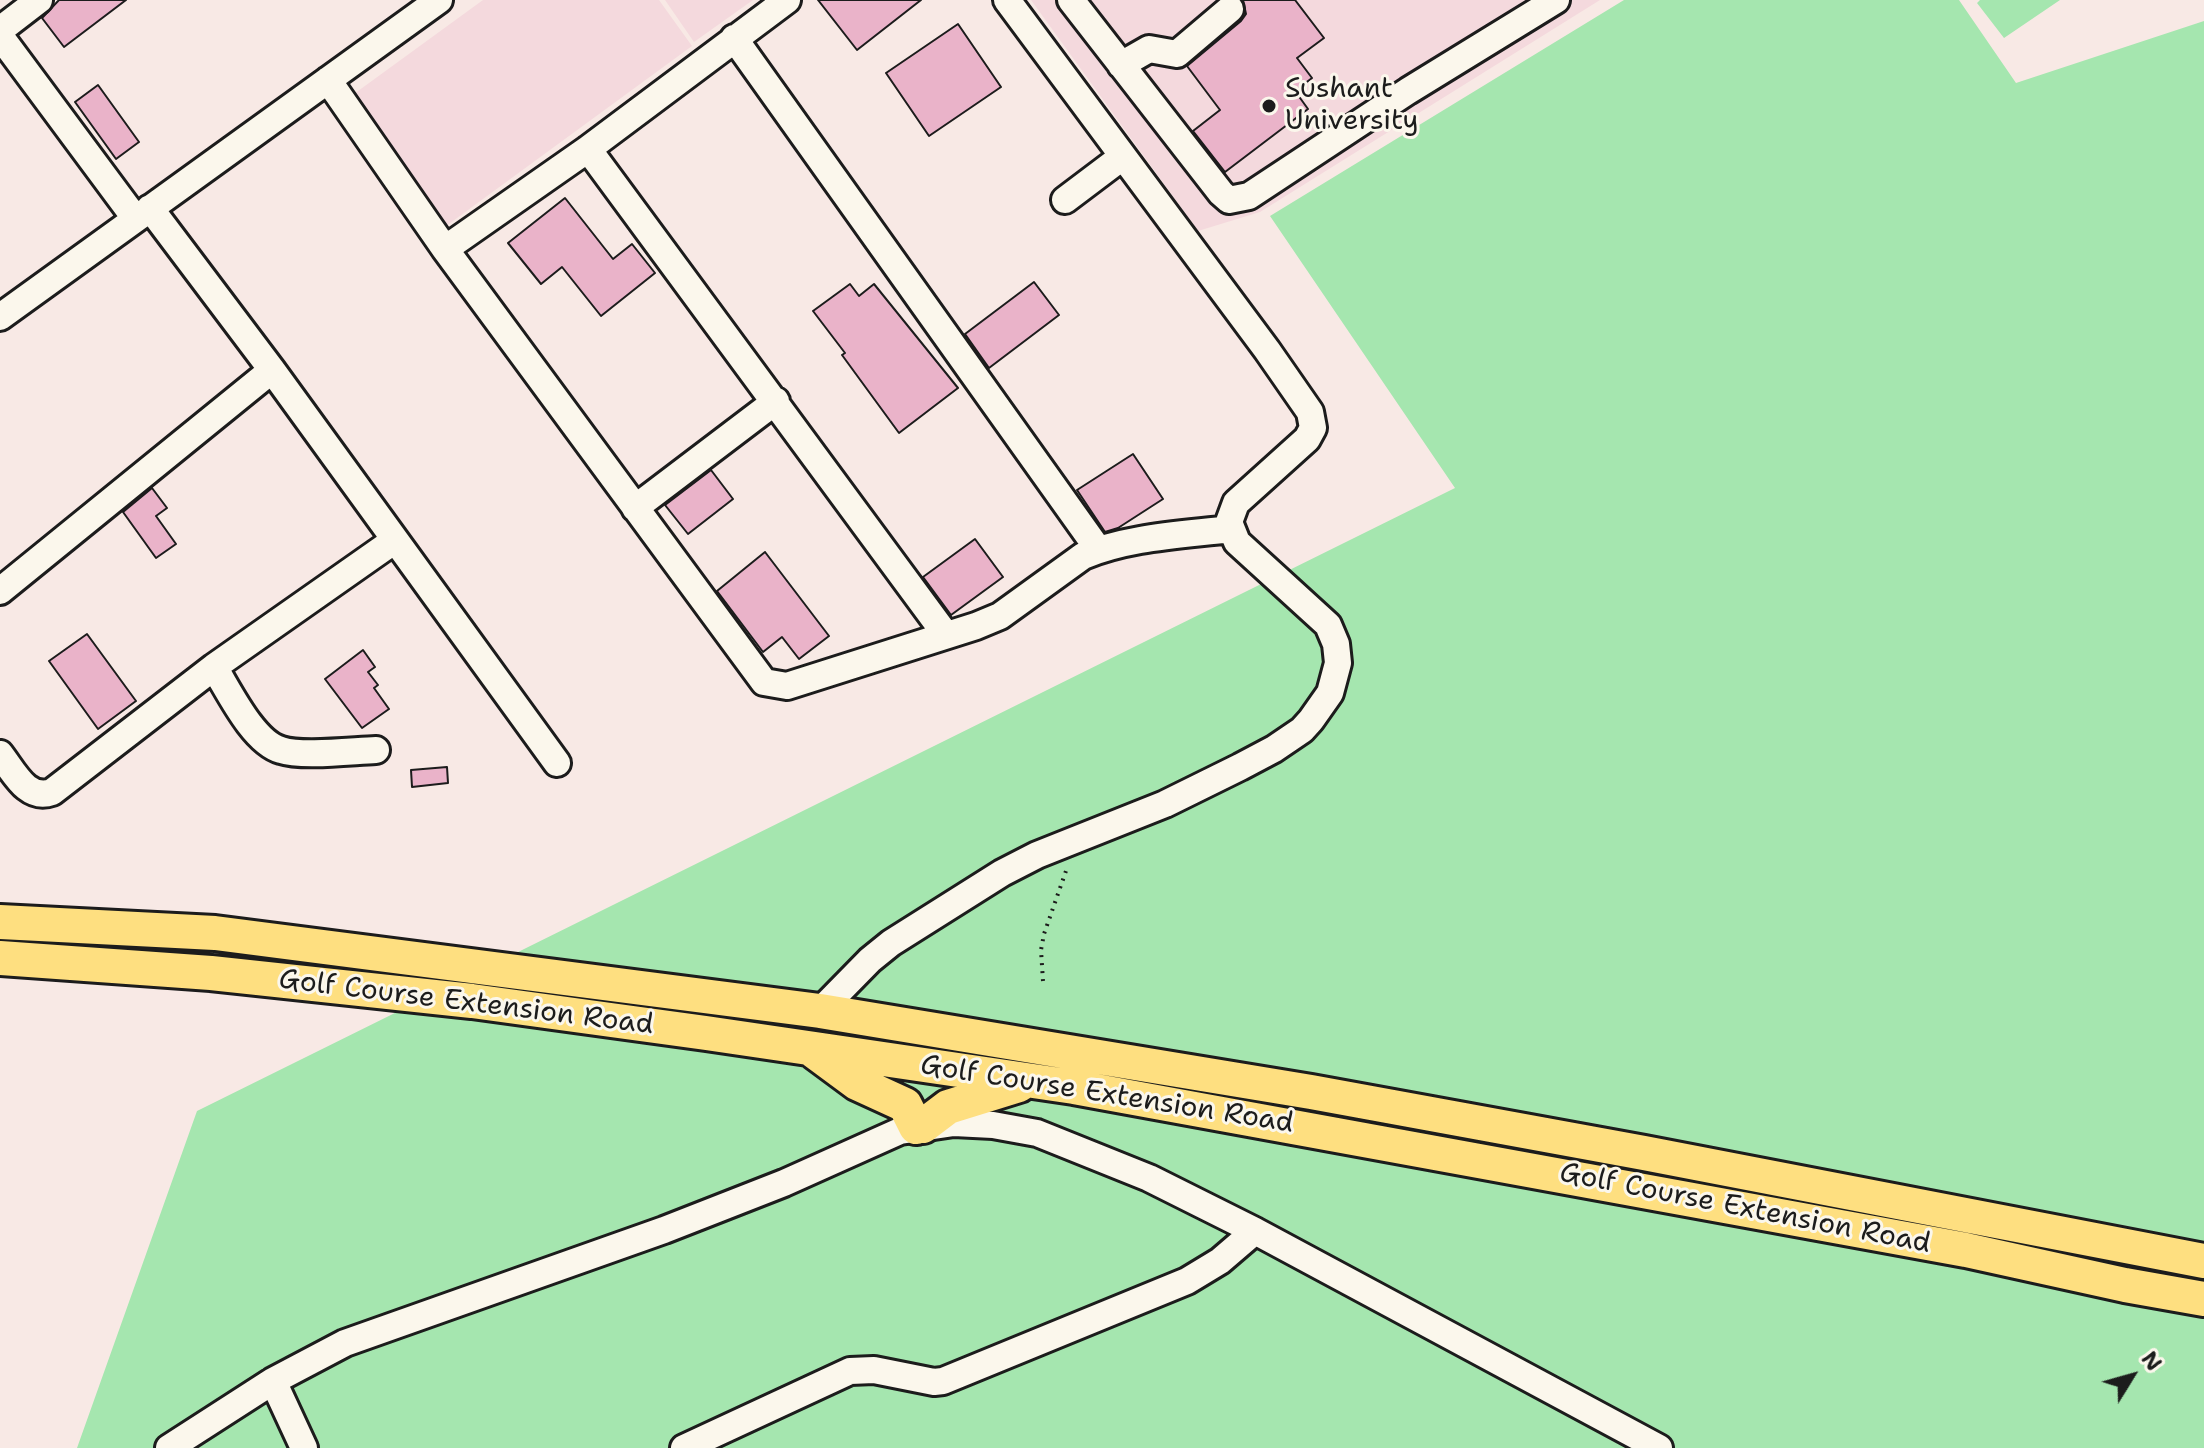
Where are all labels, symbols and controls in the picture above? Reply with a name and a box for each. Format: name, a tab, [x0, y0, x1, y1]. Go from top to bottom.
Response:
place label: Sushant University	[1285, 73, 1419, 139]
marker: Sushant University	[1260, 97, 1278, 115]
street label: Golf Course Extension Road	[277, 963, 655, 1043]
street label: Golf Course Extension Road	[918, 1049, 1296, 1141]
street label: Golf Course Extension Road	[1557, 1157, 1933, 1261]
north arrow	[2092, 1336, 2172, 1416]
text: N	[2135, 1346, 2168, 1377]

